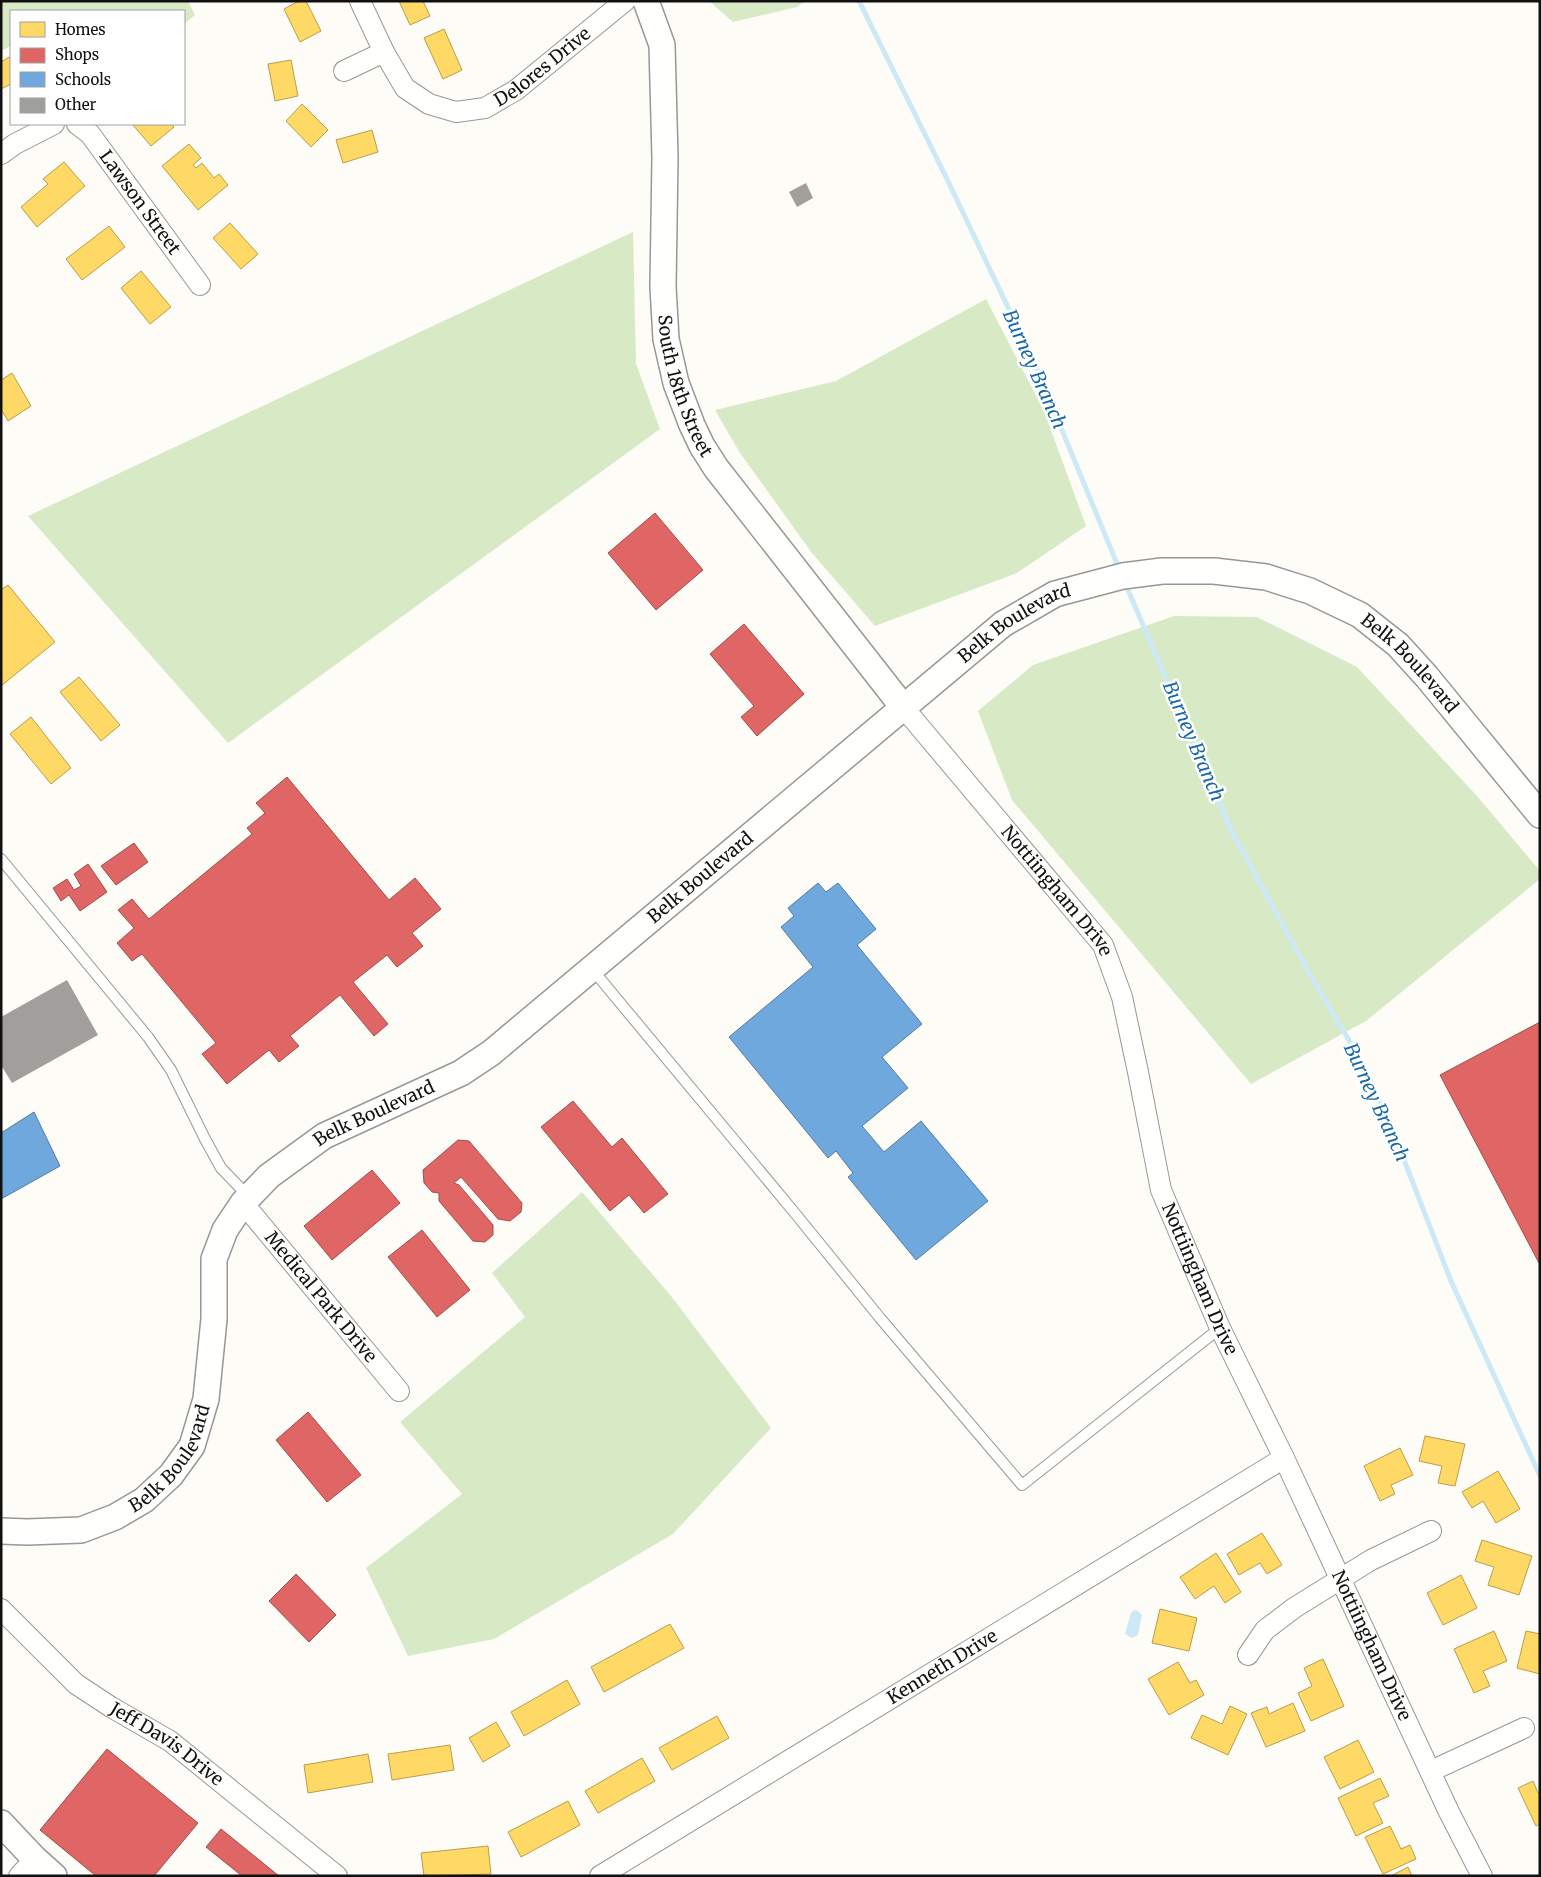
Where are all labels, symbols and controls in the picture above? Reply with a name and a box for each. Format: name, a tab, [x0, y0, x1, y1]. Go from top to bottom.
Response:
legend	[10, 10, 185, 125]
text: Homes	[55, 20, 106, 39]
street label: Delores Drive	[490, 22, 595, 111]
text: Shops	[55, 45, 99, 64]
text: Schools	[55, 70, 111, 89]
text: Other	[55, 95, 97, 114]
street label: Lawson Street	[95, 145, 186, 259]
water label: Burney Branch	[998, 306, 1072, 432]
street label: South 18th Street	[654, 314, 718, 461]
street label: Belk Boulevard	[953, 578, 1073, 668]
street label: Belk Boulevard	[1356, 608, 1464, 718]
water label: Burney Branch	[1158, 677, 1230, 805]
street label: Nottiingham Drive	[996, 821, 1118, 959]
street label: Belk Boulevard	[642, 826, 758, 928]
water label: Burney Branch	[1339, 1039, 1415, 1165]
street label: Belk Boulevard	[308, 1075, 438, 1151]
street label: Nottiingham Drive	[1157, 1199, 1243, 1358]
street label: Medical Park Drive	[260, 1226, 382, 1367]
street label: Belk Boulevard	[125, 1402, 215, 1517]
street label: Nottiingham Drive	[1327, 1566, 1417, 1724]
street label: Kenneth Drive	[883, 1624, 1001, 1709]
street label: Jeff Davis Drive	[105, 1696, 228, 1791]

